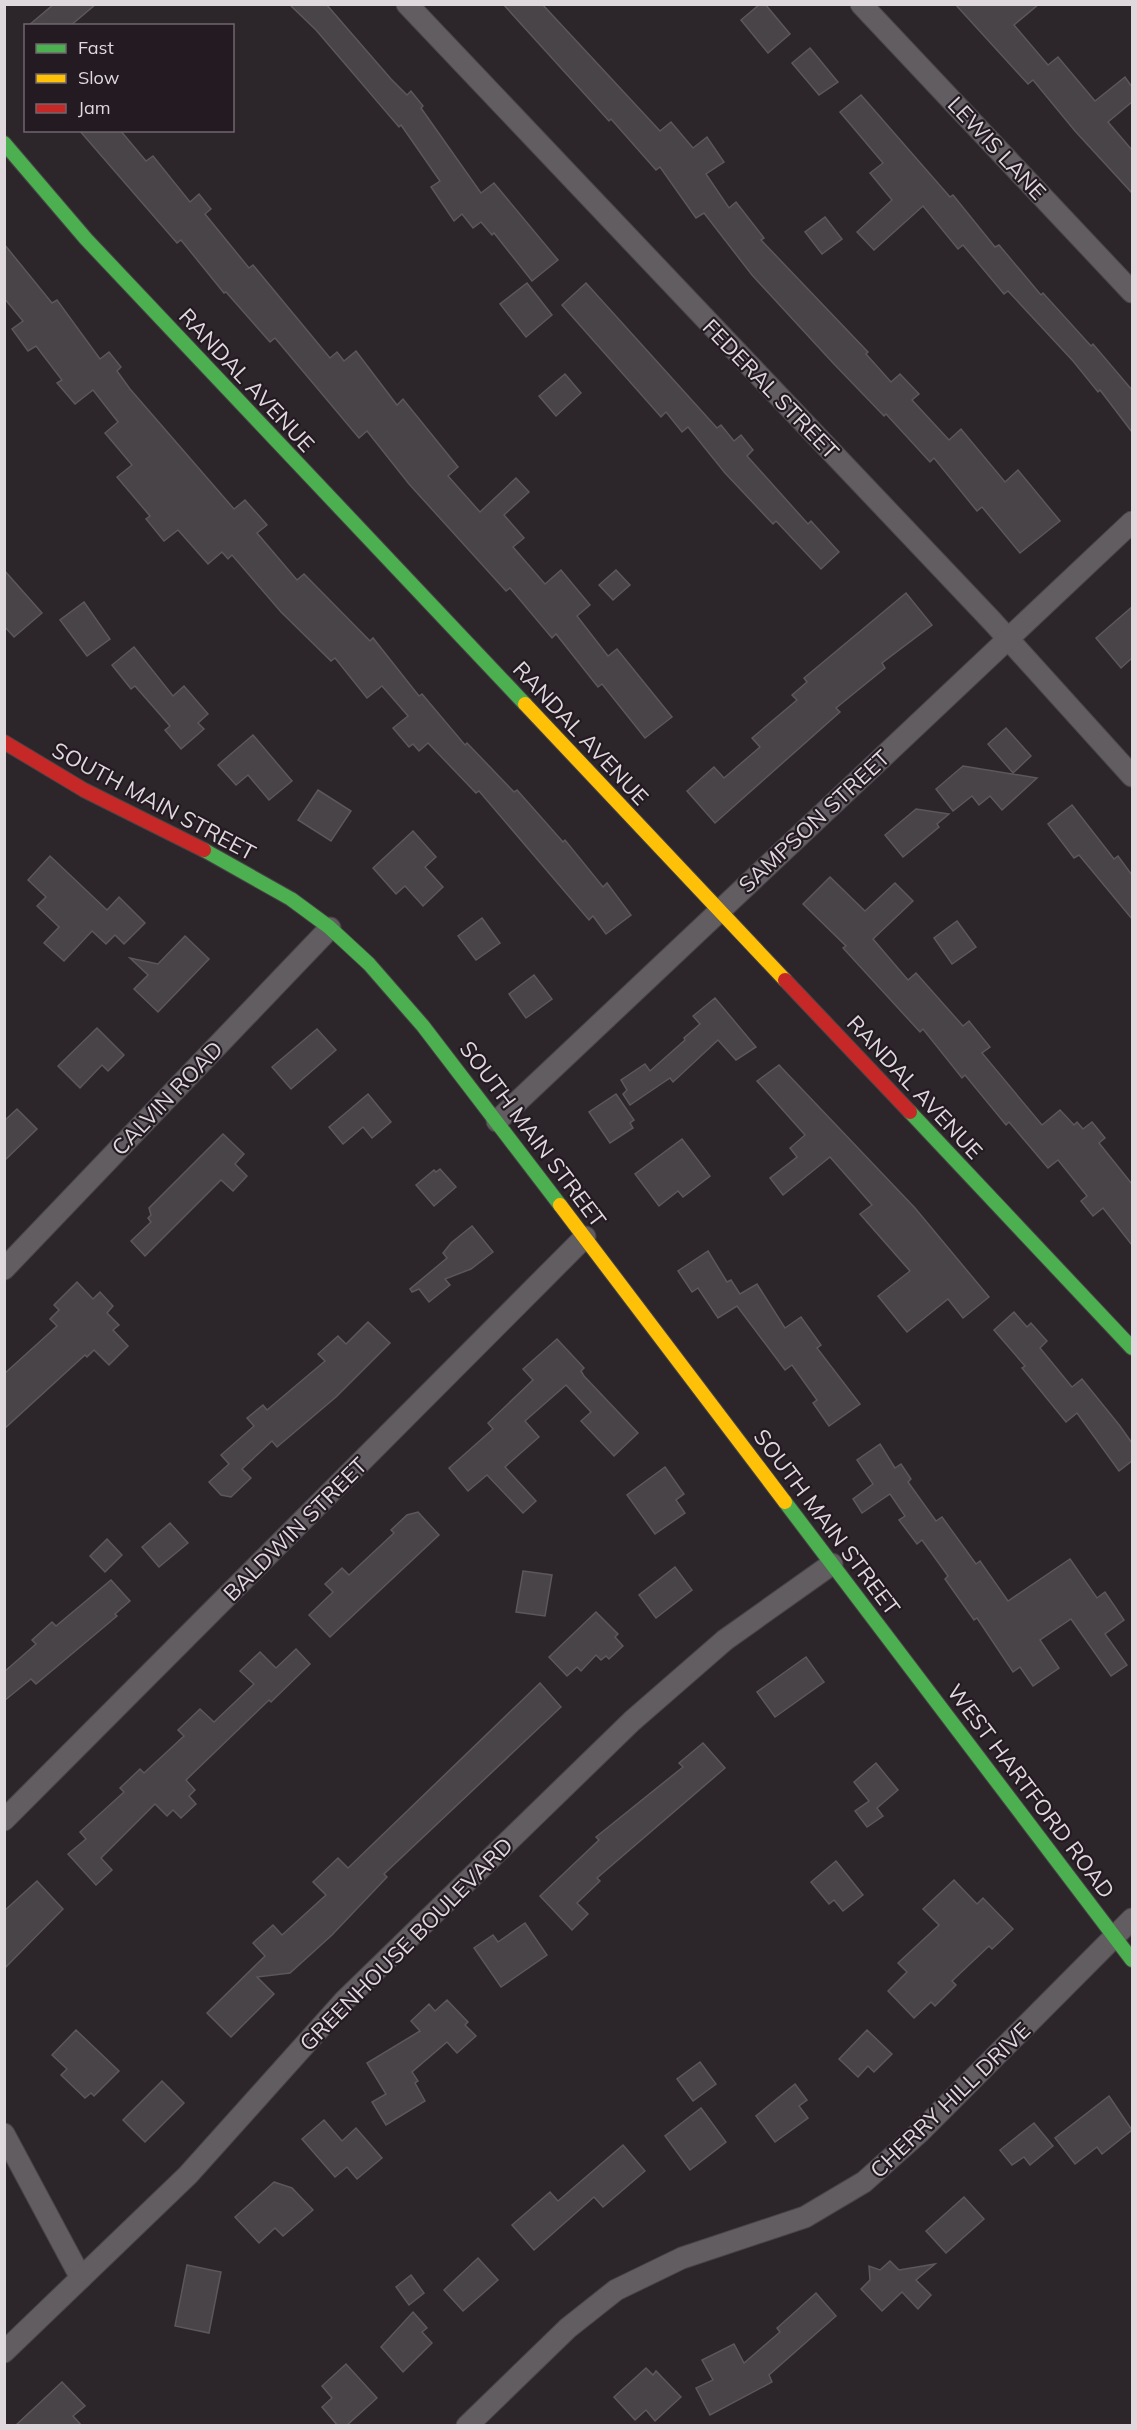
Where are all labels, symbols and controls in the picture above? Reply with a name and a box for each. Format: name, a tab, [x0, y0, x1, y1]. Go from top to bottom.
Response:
legend	[24, 24, 234, 132]
text: Fast	[78, 36, 114, 59]
text: Slow	[78, 66, 120, 89]
street label: LEWIS LANE	[942, 90, 1052, 206]
text: Jam	[78, 96, 111, 119]
street label: RANDAL AVENUE	[173, 302, 321, 458]
street label: FEDERAL STREET	[697, 313, 845, 465]
street label: RANDAL AVENUE	[507, 655, 655, 811]
street label: SOUTH MAIN STREET	[48, 736, 260, 866]
street label: SAMPSON STREET	[733, 744, 895, 898]
street label: RANDAL AVENUE	[841, 1009, 989, 1165]
street label: CALVIN ROAD	[105, 1035, 229, 1161]
street label: SOUTH MAIN STREET	[454, 1035, 612, 1233]
street label: SOUTH MAIN STREET	[748, 1423, 906, 1621]
street label: BALDWIN STREET	[217, 1451, 373, 1607]
street label: WEST HARTFORD ROAD	[941, 1678, 1121, 1904]
street label: GREENHOUSE BOULEVARD	[293, 1831, 519, 2057]
street label: CHERRY HILL DRIVE	[864, 2016, 1036, 2184]

